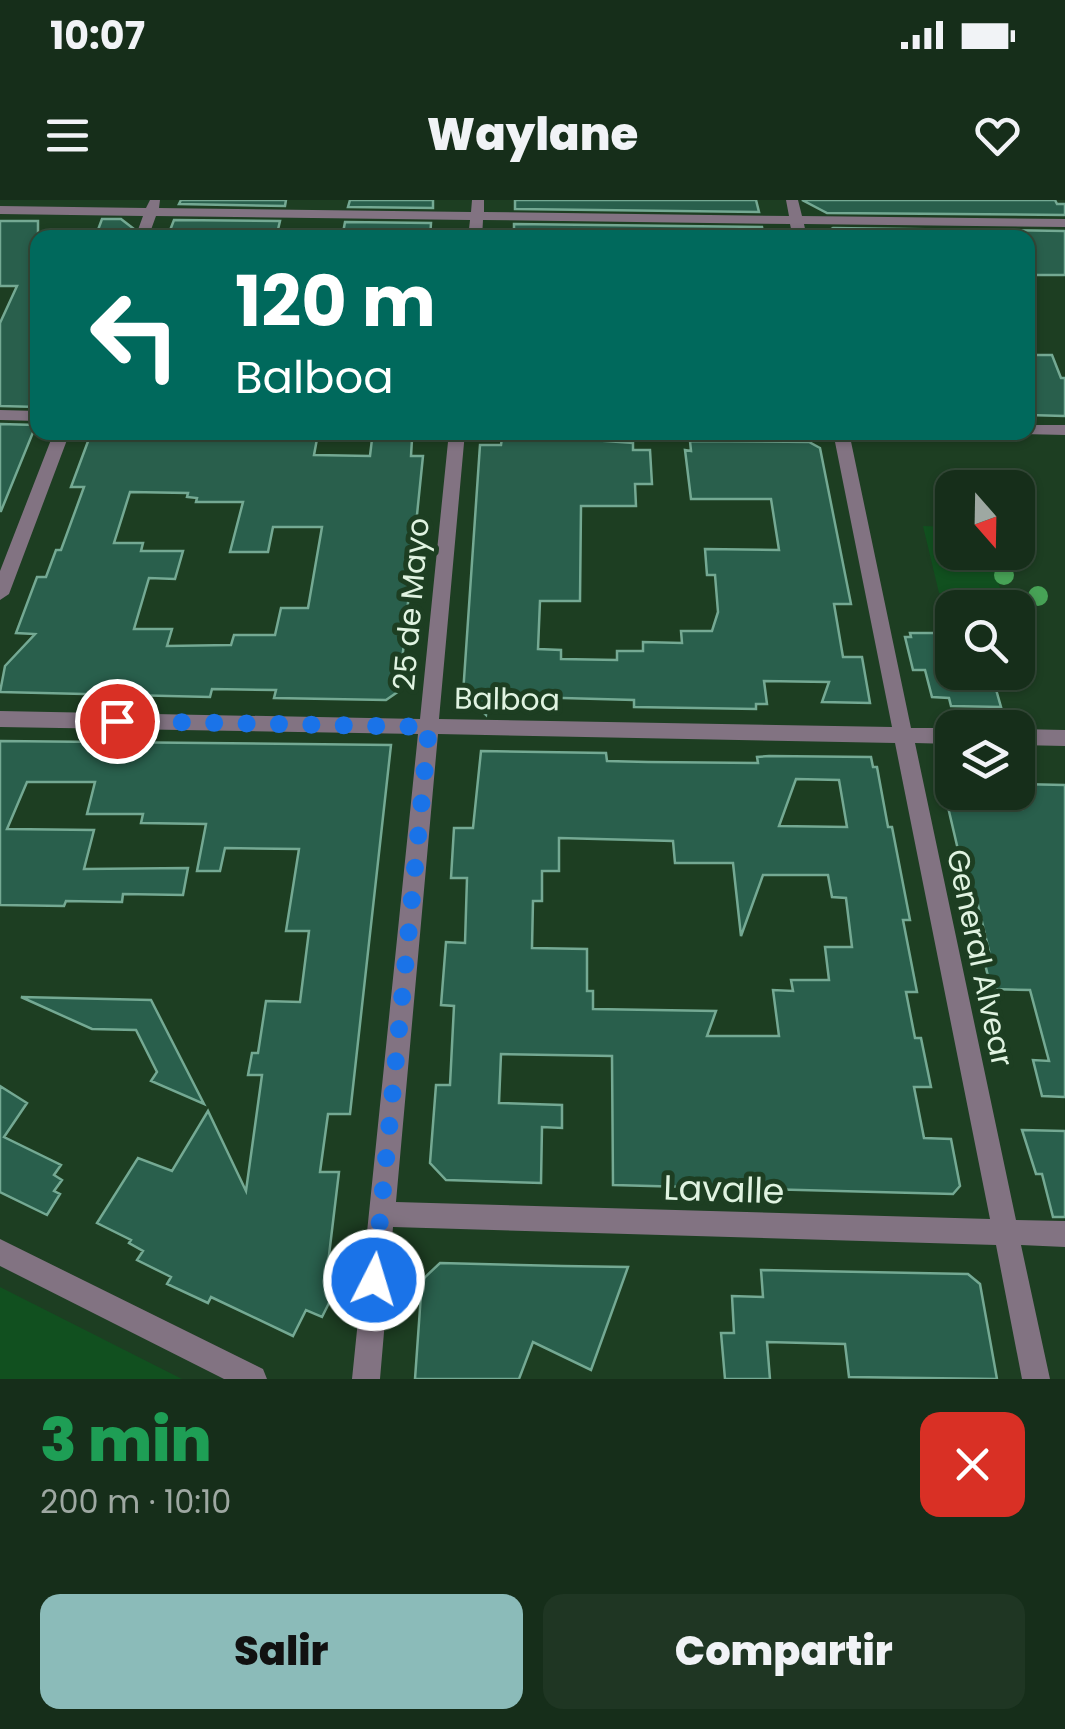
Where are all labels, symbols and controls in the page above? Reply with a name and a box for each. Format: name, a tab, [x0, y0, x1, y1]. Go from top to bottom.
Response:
text: 10:07	[50, 9, 145, 62]
text: Waylane	[427, 103, 638, 166]
icon: menu	[40, 108, 95, 163]
icon: heart	[970, 108, 1025, 163]
text: 120 m	[235, 252, 436, 351]
icon: left	[70, 270, 200, 400]
text: Balboa	[235, 346, 394, 409]
north arrow	[935, 470, 1035, 570]
map controls	[935, 470, 1035, 810]
street label: 25 de Mayo	[382, 516, 440, 692]
button: search	[935, 590, 1035, 690]
street label: Balboa	[454, 677, 560, 721]
pin	[75, 679, 160, 764]
icon: arrive	[90, 694, 145, 749]
button: layers	[935, 710, 1035, 810]
street label: General Alvear	[936, 845, 1024, 1071]
street label: Lavalle	[663, 1162, 785, 1216]
position arrow	[322, 1228, 426, 1332]
text: 3 min	[40, 1398, 212, 1482]
button: close	[920, 1412, 1025, 1517]
text: 200 m · 10:10	[40, 1479, 231, 1524]
button: Salir	[40, 1594, 523, 1709]
button: Compartir	[543, 1594, 1025, 1709]

